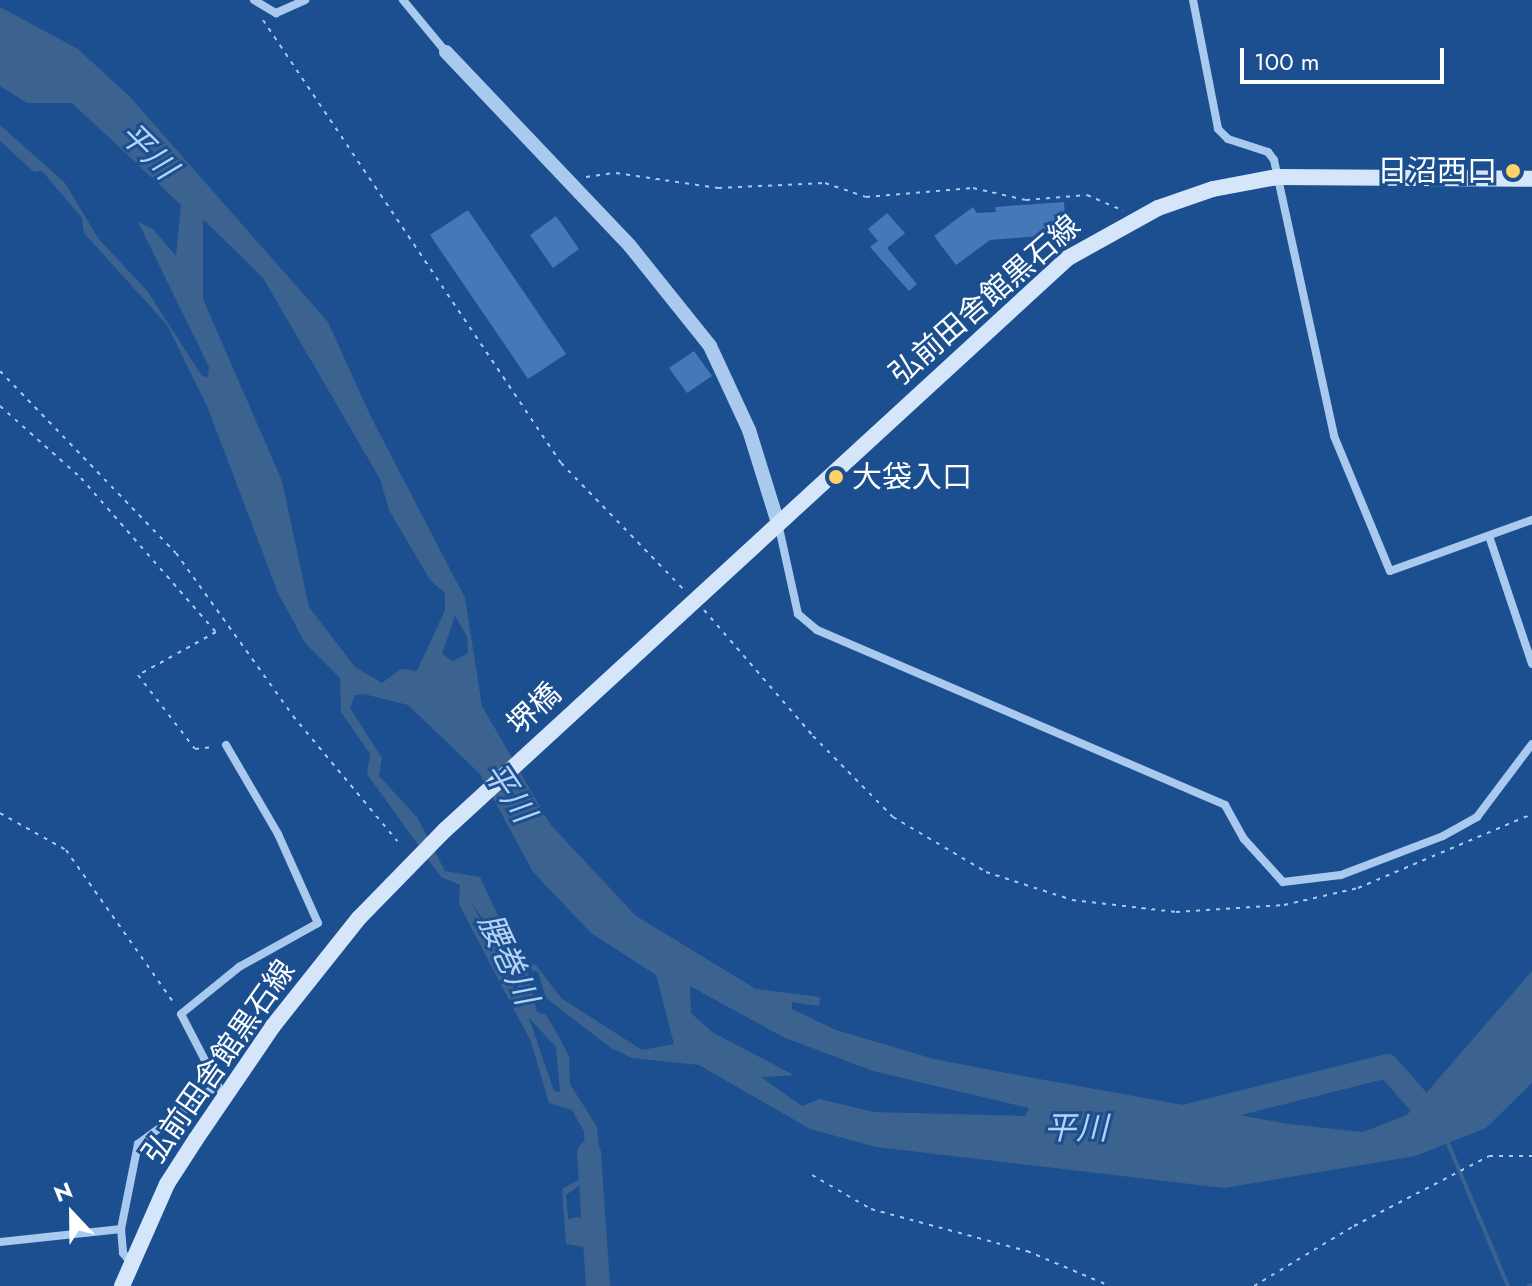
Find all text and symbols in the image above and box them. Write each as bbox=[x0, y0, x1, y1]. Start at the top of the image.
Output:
scale bar bbox=[1244, 32, 1448, 82]
text: 100 m bbox=[1254, 44, 1320, 79]
water label: 平川 bbox=[112, 115, 184, 187]
place label: 日沼西口 bbox=[1377, 153, 1497, 189]
marker: 日沼西口 bbox=[1504, 162, 1522, 180]
street label: 弘前田舎館黒石線 bbox=[883, 208, 1087, 392]
place label: 大袋入口 bbox=[852, 459, 972, 495]
marker: 大袋入口 bbox=[827, 468, 845, 486]
street label: 堺橋 bbox=[500, 675, 568, 743]
water label: 平川 bbox=[475, 755, 543, 829]
water label: 腰巻川 bbox=[470, 907, 546, 1011]
street label: 弘前田舎館黒石線 bbox=[135, 953, 303, 1171]
water label: 平川 bbox=[1044, 1109, 1108, 1147]
north arrow bbox=[32, 1174, 112, 1254]
text: N bbox=[49, 1174, 77, 1210]

